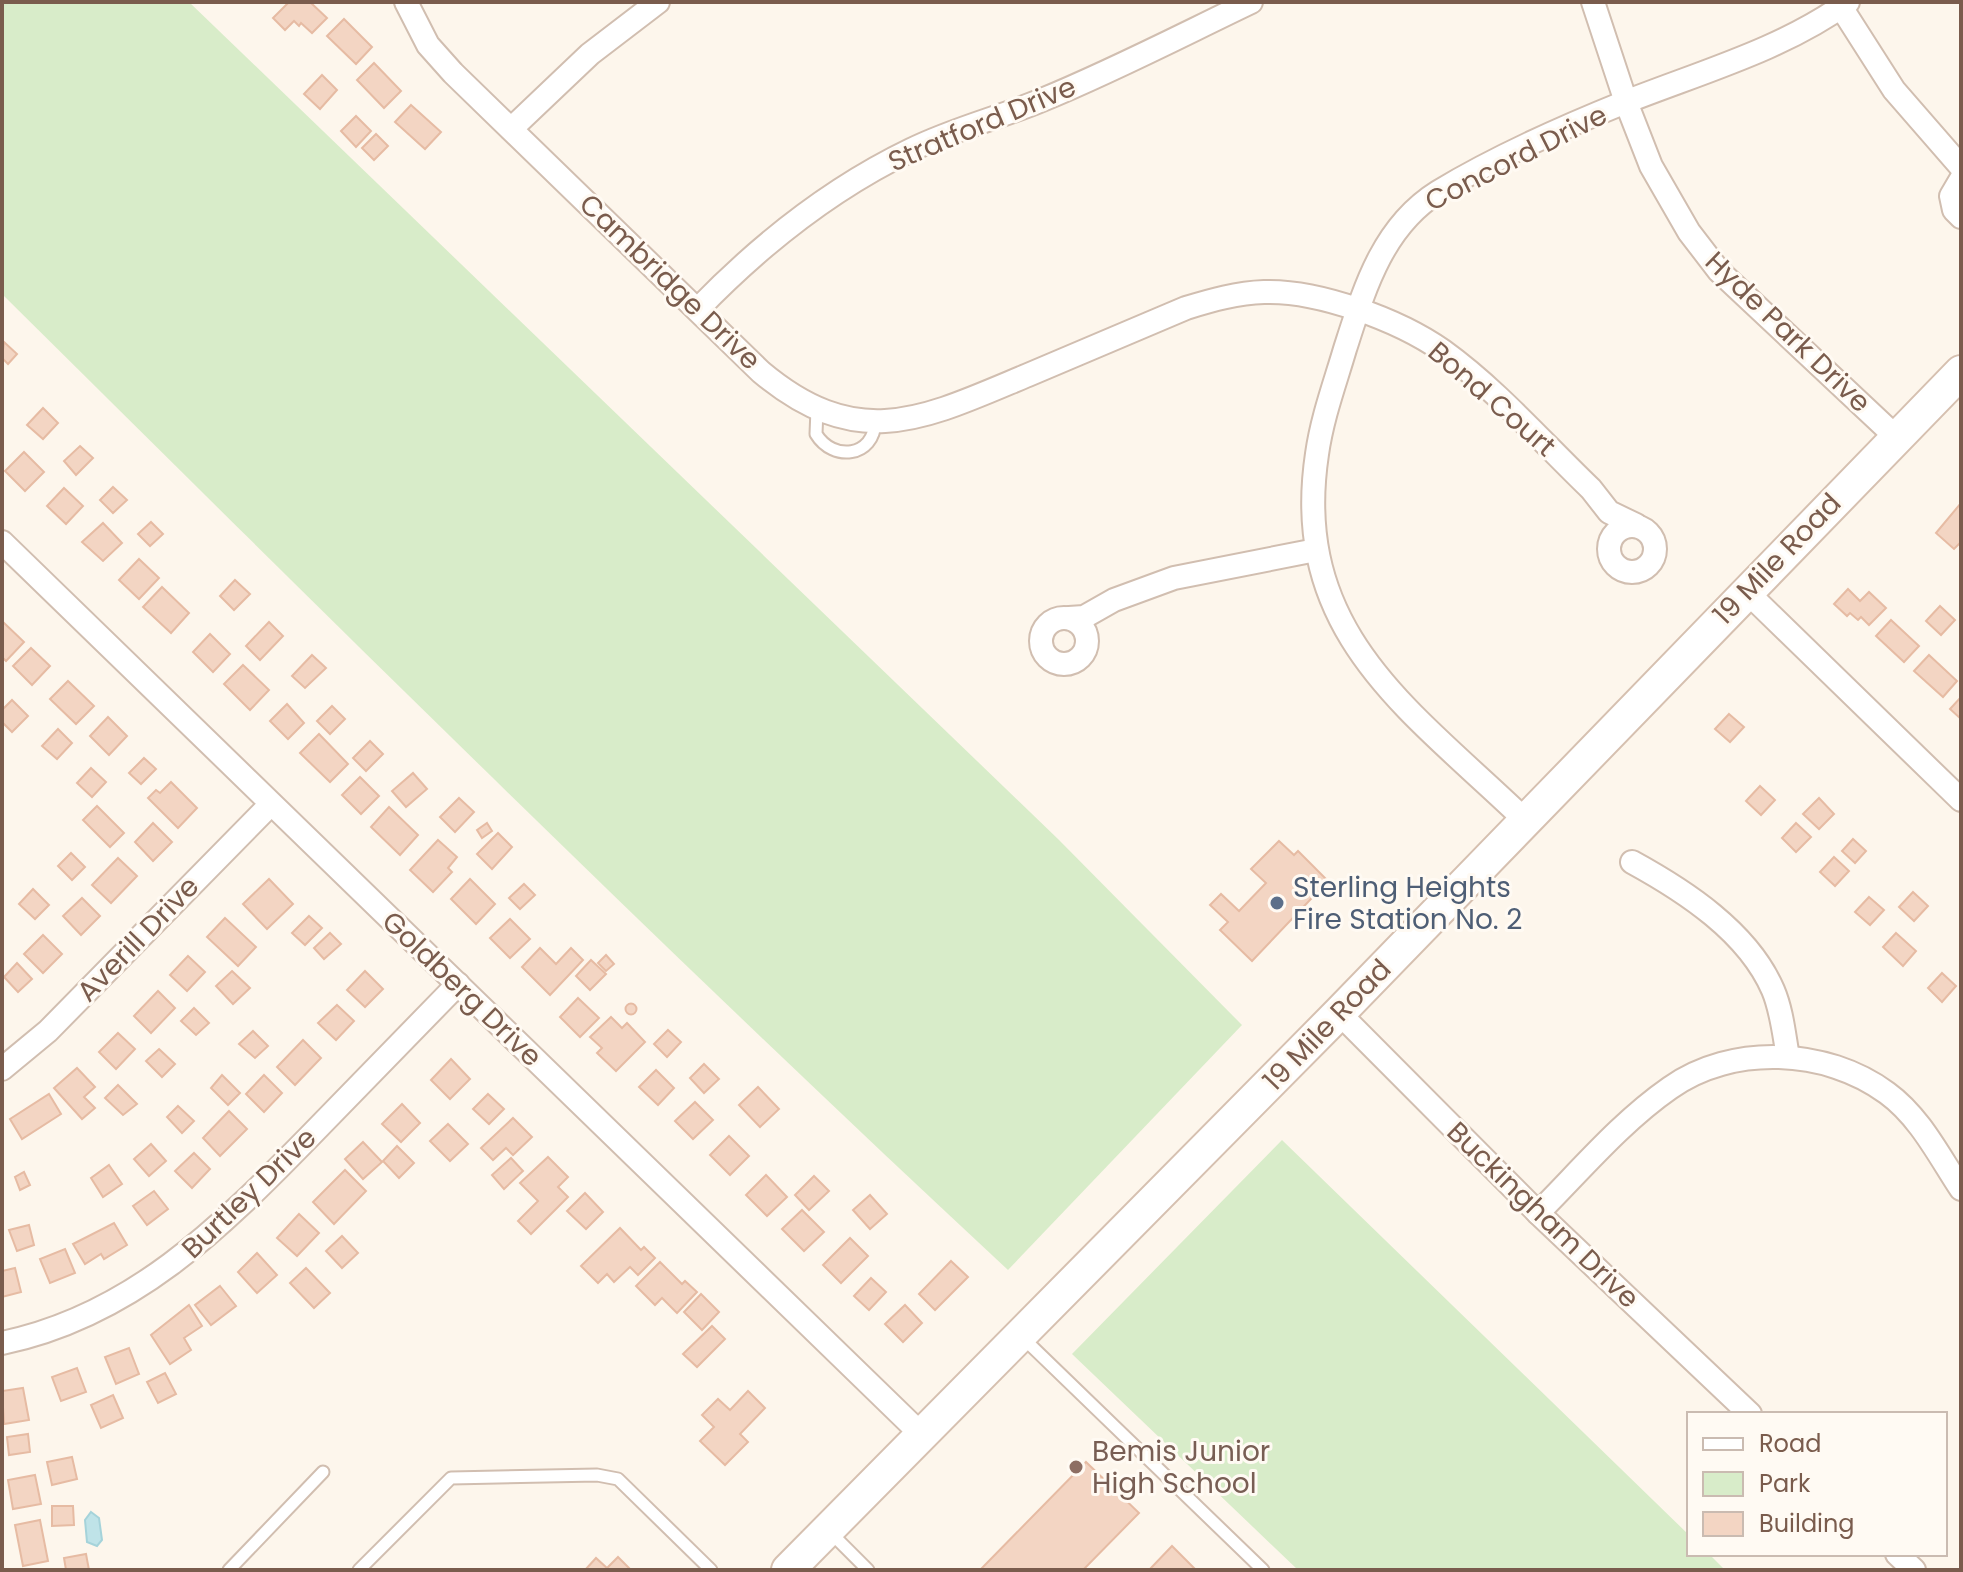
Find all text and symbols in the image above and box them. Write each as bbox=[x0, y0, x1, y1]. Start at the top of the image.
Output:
street label: Stratford Drive bbox=[882, 67, 1082, 181]
street label: Concord Drive bbox=[1418, 95, 1614, 221]
street label: Cambridge Drive bbox=[571, 185, 769, 379]
street label: Hyde Park Drive bbox=[1697, 243, 1879, 421]
street label: Bond Court bbox=[1420, 333, 1564, 465]
street label: 19 Mile Road bbox=[1704, 484, 1850, 634]
street label: Averill Drive bbox=[68, 868, 208, 1010]
place label: Sterling Heights Fire Station No. 2 bbox=[1293, 868, 1522, 939]
marker: Sterling Heights Fire Station No. 2 bbox=[1268, 894, 1286, 912]
street label: Goldberg Drive bbox=[373, 902, 551, 1076]
street label: 19 Mile Road bbox=[1254, 950, 1400, 1100]
street label: Buckingham Drive bbox=[1438, 1113, 1648, 1317]
street label: Burtley Drive bbox=[173, 1119, 325, 1267]
legend bbox=[1687, 1412, 1947, 1556]
text: Road bbox=[1759, 1427, 1821, 1460]
place label: Bemis Junior High School bbox=[1092, 1432, 1270, 1503]
marker: Bemis Junior High School bbox=[1067, 1458, 1085, 1476]
text: Park bbox=[1759, 1467, 1811, 1500]
text: Building bbox=[1759, 1507, 1855, 1540]

